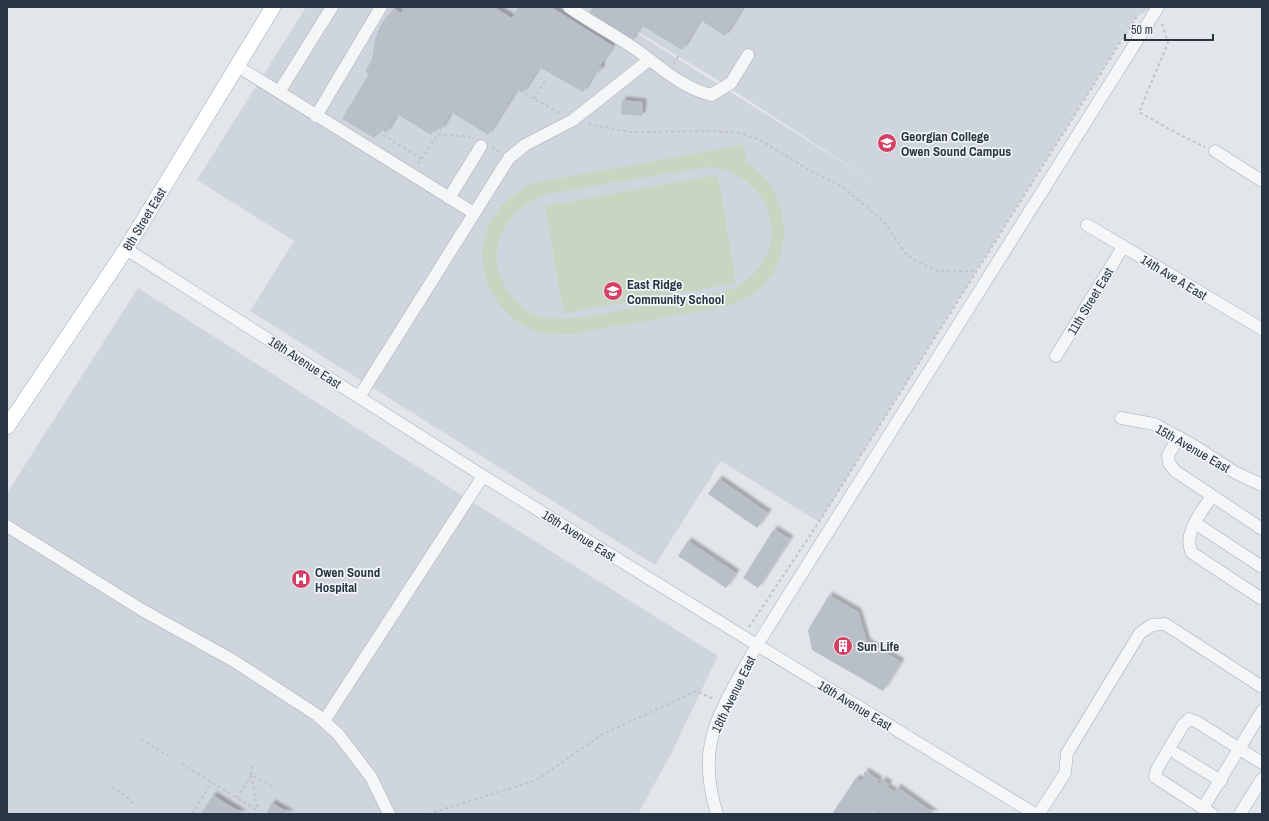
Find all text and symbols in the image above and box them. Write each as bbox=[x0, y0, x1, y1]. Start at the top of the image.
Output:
scale bar bbox=[1125, 16, 1213, 42]
text: 50 m bbox=[1131, 22, 1153, 38]
place label: Georgian College Owen Sound Campus bbox=[901, 128, 1011, 160]
school or university icon: Georgian College Owen Sound Campus bbox=[876, 132, 898, 154]
street label: 8th Street East bbox=[119, 185, 170, 254]
street label: 14th Ave A East bbox=[1137, 251, 1210, 304]
street label: 11th Street East bbox=[1064, 264, 1117, 338]
place label: East Ridge Community School bbox=[627, 276, 724, 308]
school or university icon: East Ridge Community School bbox=[602, 280, 624, 302]
street label: 16th Avenue East bbox=[265, 333, 344, 392]
street label: 15th Avenue East bbox=[1152, 420, 1233, 477]
street label: 16th Avenue East bbox=[539, 506, 619, 565]
place label: Owen Sound Hospital bbox=[315, 564, 380, 596]
hospital icon: Owen Sound Hospital bbox=[290, 568, 312, 590]
building icon: Sun Life bbox=[832, 635, 854, 657]
place label: Sun Life bbox=[857, 638, 899, 655]
street label: 18th Avenue East bbox=[708, 653, 759, 735]
street label: 16th Avenue East bbox=[815, 677, 895, 734]

